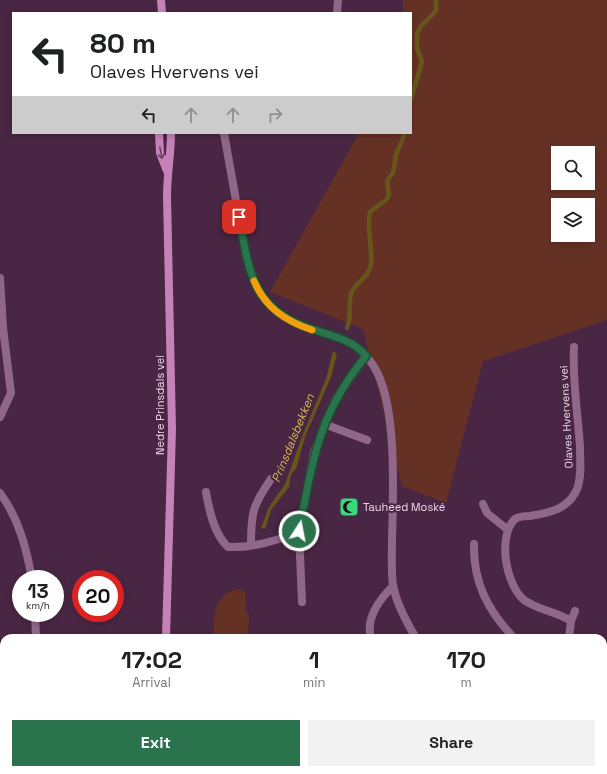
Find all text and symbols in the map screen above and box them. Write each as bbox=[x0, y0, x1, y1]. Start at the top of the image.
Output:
text: 80 m bbox=[90, 25, 156, 61]
icon: left bbox=[24, 28, 76, 80]
text: Olaves Hvervens vei bbox=[90, 60, 259, 83]
icon: left bbox=[138, 104, 160, 126]
icon: ahead bbox=[180, 104, 202, 126]
icon: ahead bbox=[222, 104, 244, 126]
icon: right bbox=[264, 104, 286, 126]
one-way arrow bbox=[157, 146, 165, 159]
map controls bbox=[551, 146, 595, 242]
button: search bbox=[551, 146, 595, 190]
button: layers bbox=[551, 198, 595, 242]
pin bbox=[222, 200, 256, 234]
icon: arrive bbox=[228, 206, 250, 228]
street label: Nedre Prinsdals vei bbox=[153, 355, 167, 455]
street label: Olaves Hvervens vei bbox=[556, 365, 576, 469]
water label: Prinsdalsbekken bbox=[268, 391, 318, 485]
mosque icon: Tauheed Moské bbox=[338, 496, 360, 518]
place label: Tauheed Moské bbox=[363, 500, 445, 514]
position arrow bbox=[278, 510, 320, 552]
speed limit sign: 20 bbox=[72, 570, 124, 622]
text: 13 bbox=[27, 578, 49, 604]
text: km/h bbox=[26, 599, 50, 612]
text: 17:02 bbox=[121, 644, 182, 675]
text: 1 bbox=[309, 644, 320, 675]
text: 170 bbox=[446, 644, 486, 675]
text: Arrival bbox=[132, 674, 171, 691]
text: min bbox=[303, 674, 325, 691]
text: m bbox=[461, 674, 472, 691]
button: Exit bbox=[12, 720, 300, 766]
button: Share bbox=[308, 720, 595, 766]

